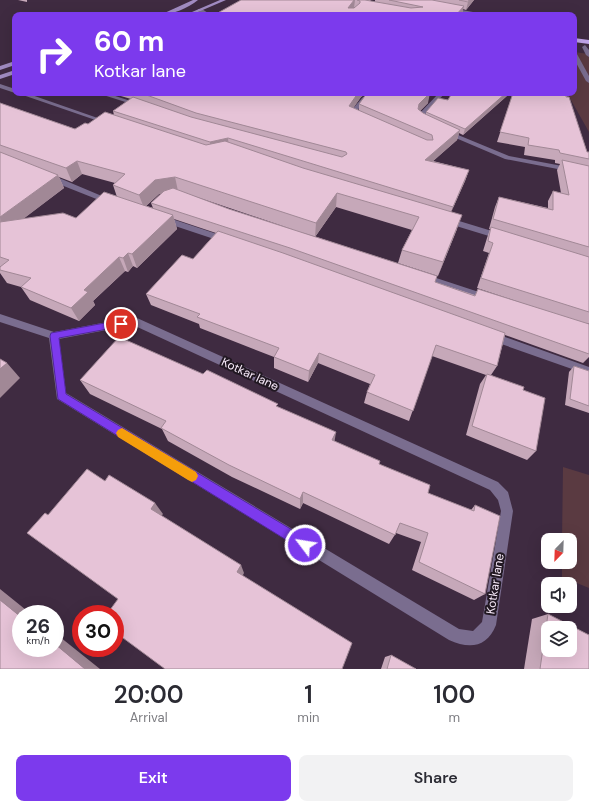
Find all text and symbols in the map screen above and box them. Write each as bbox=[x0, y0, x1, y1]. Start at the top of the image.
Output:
text: 60 m bbox=[94, 23, 164, 60]
icon: right bbox=[28, 28, 80, 80]
text: Kotkar lane bbox=[94, 59, 186, 83]
pin bbox=[104, 307, 138, 341]
icon: arrive bbox=[110, 313, 132, 335]
street label: Kotkar lane bbox=[219, 354, 281, 394]
position arrow bbox=[284, 524, 326, 566]
north arrow bbox=[541, 533, 577, 569]
map controls bbox=[541, 533, 577, 657]
street label: Kotkar lane bbox=[482, 552, 508, 616]
button: sound bbox=[541, 577, 577, 613]
speed limit sign: 30 bbox=[72, 605, 124, 657]
text: 26 bbox=[26, 613, 50, 639]
button: layers bbox=[541, 621, 577, 657]
text: km/h bbox=[26, 634, 50, 647]
text: 20:00 bbox=[114, 679, 184, 710]
text: 1 bbox=[304, 679, 313, 710]
text: 100 bbox=[433, 679, 475, 710]
text: Arrival bbox=[130, 709, 168, 726]
text: min bbox=[297, 709, 320, 726]
text: m bbox=[448, 709, 460, 726]
button: Exit bbox=[16, 755, 291, 801]
button: Share bbox=[299, 755, 573, 801]

